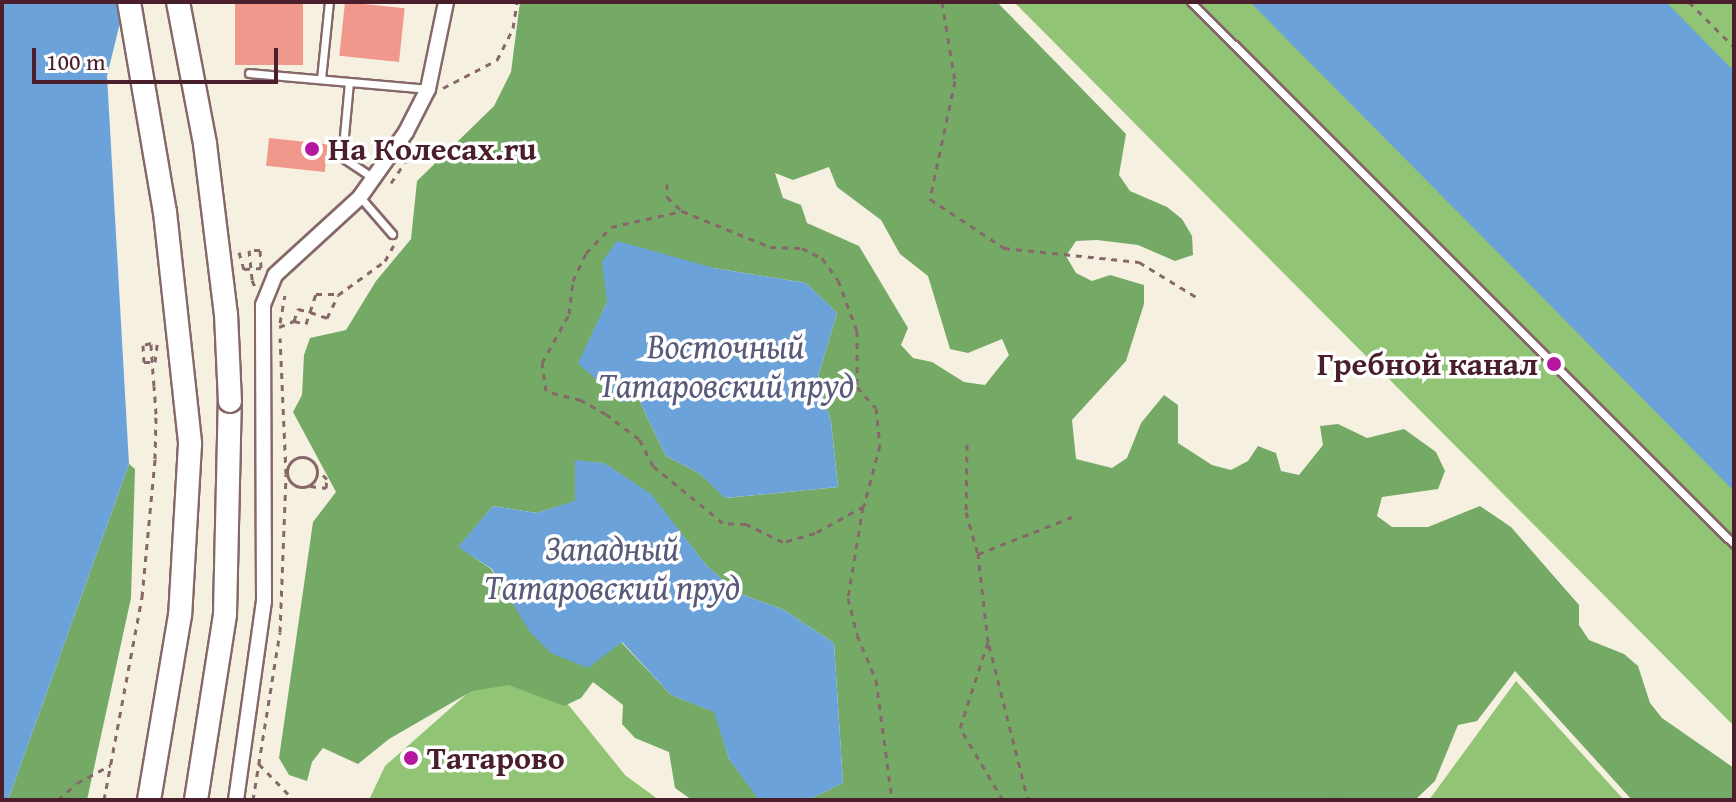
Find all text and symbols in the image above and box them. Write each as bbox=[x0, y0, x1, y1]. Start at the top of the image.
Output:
scale bar bbox=[36, 32, 282, 82]
text: 100 m bbox=[46, 44, 106, 79]
place label: На Колесах.ru bbox=[328, 130, 537, 168]
marker: На Колесах.ru bbox=[303, 140, 321, 158]
water label: Восточный Татаровский пруд bbox=[598, 325, 854, 404]
place label: Гребной канал bbox=[1317, 345, 1538, 383]
marker: Гребной канал bbox=[1545, 355, 1563, 373]
water label: Западный Татаровский пруд bbox=[484, 527, 740, 606]
place label: Татарово bbox=[427, 739, 565, 777]
marker: Татарово bbox=[402, 749, 420, 767]

